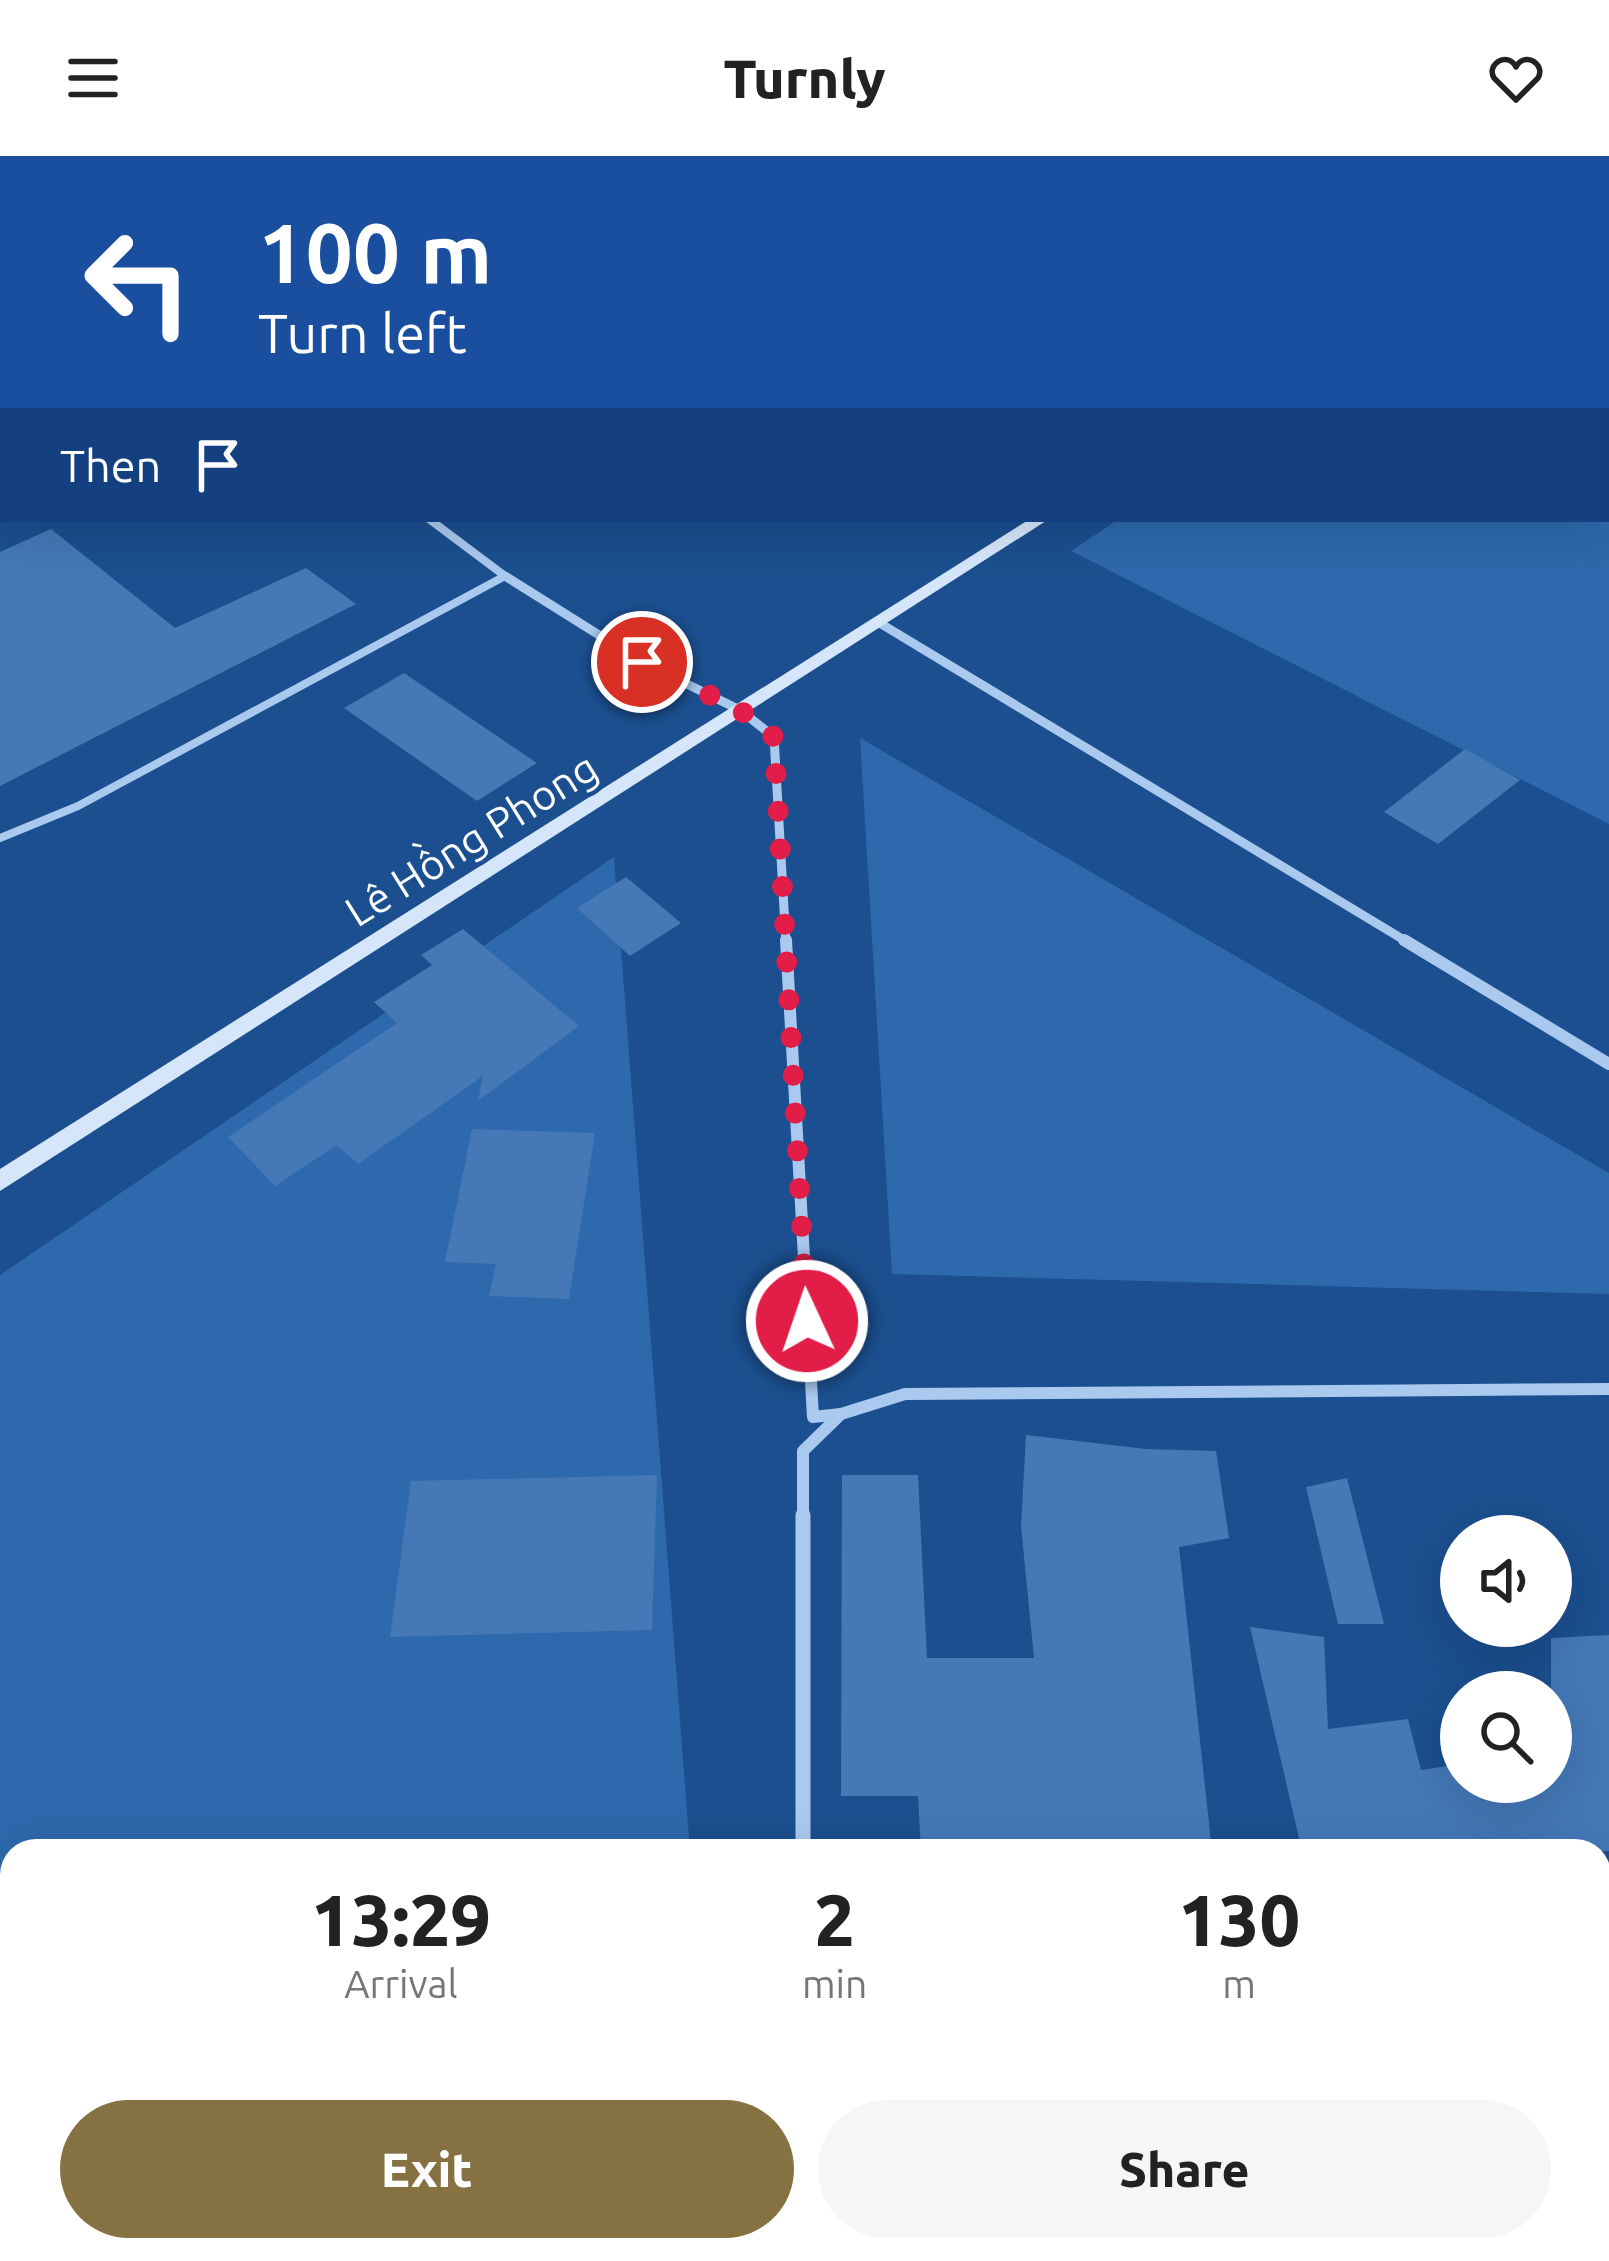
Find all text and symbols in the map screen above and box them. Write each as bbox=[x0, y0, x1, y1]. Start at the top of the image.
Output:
icon: menu bbox=[60, 45, 126, 111]
icon: heart bbox=[1483, 45, 1549, 111]
text: Turnly bbox=[724, 48, 885, 108]
icon: left bbox=[60, 204, 216, 360]
text: 100 m bbox=[258, 205, 492, 299]
text: Turn left bbox=[258, 303, 467, 363]
icon: arrive bbox=[185, 432, 251, 498]
text: Then bbox=[60, 440, 161, 491]
pin bbox=[591, 611, 693, 713]
icon: arrive bbox=[609, 629, 675, 695]
street label: Lê Hồng Phong bbox=[334, 739, 605, 935]
position arrow bbox=[744, 1258, 870, 1384]
map controls bbox=[1440, 1515, 1572, 1803]
button: sound bbox=[1440, 1515, 1572, 1647]
button: search bbox=[1440, 1671, 1572, 1803]
text: 13:29 bbox=[311, 1879, 491, 1960]
text: 2 bbox=[814, 1879, 855, 1960]
text: 130 bbox=[1178, 1879, 1300, 1960]
text: Arrival bbox=[344, 1962, 458, 2005]
text: min bbox=[802, 1962, 867, 2005]
text: m bbox=[1222, 1962, 1256, 2005]
button: Exit bbox=[60, 2100, 794, 2238]
button: Share bbox=[818, 2100, 1551, 2238]

